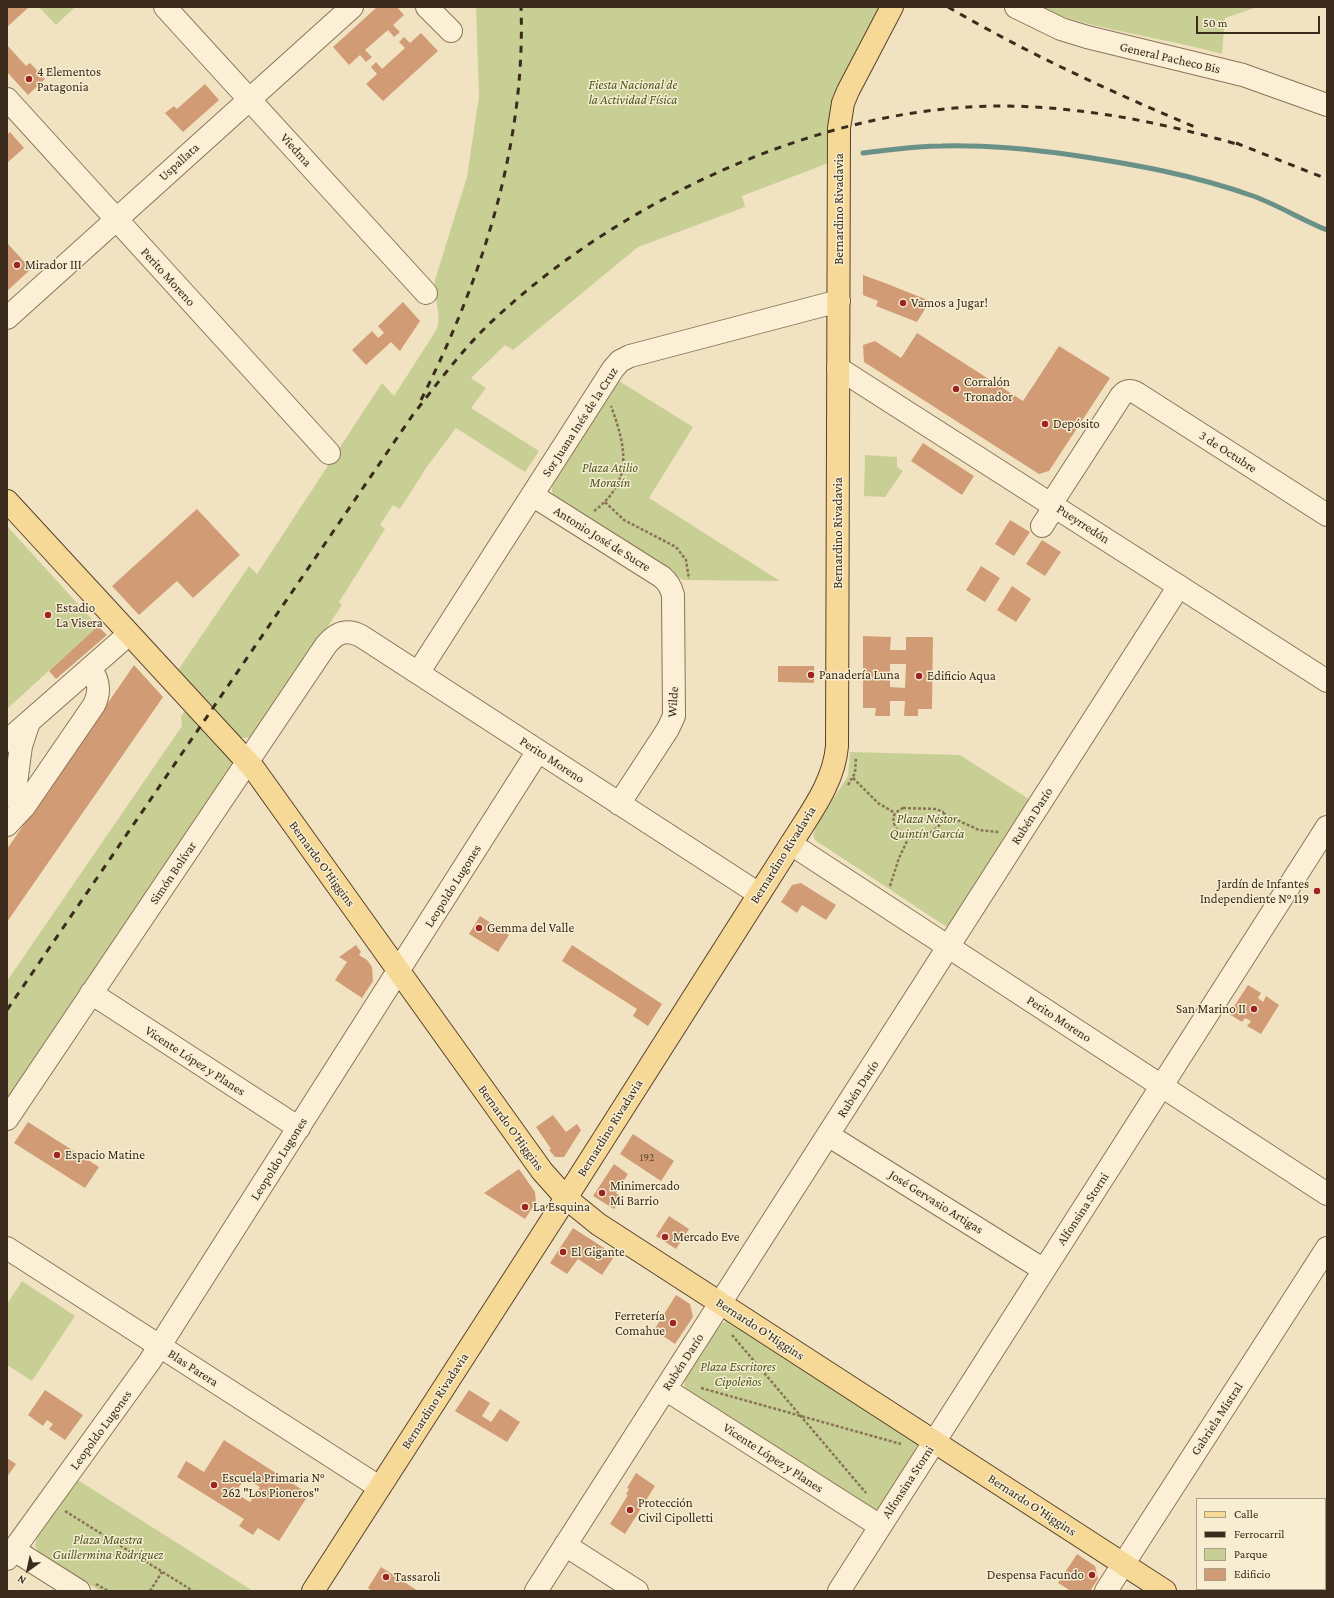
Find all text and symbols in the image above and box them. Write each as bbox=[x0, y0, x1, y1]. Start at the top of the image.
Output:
scale bar bbox=[1198, 8, 1322, 34]
text: 50 m bbox=[1203, 16, 1227, 30]
street label: General Pacheco Bis bbox=[1118, 39, 1222, 77]
place label: 4 Elementos Patagonia bbox=[37, 64, 101, 95]
marker: 4 Elementos Patagonia bbox=[24, 74, 34, 84]
park label: Fiesta Nacional de la Actividad Física bbox=[589, 77, 677, 108]
street label: Viedma bbox=[277, 130, 315, 170]
street label: Uspallata bbox=[156, 140, 202, 184]
street label: Bernardino Rivadavia bbox=[831, 153, 847, 265]
street label: Perito Moreno bbox=[138, 244, 198, 310]
place label: Mirador III bbox=[25, 257, 82, 273]
marker: Mirador III bbox=[12, 260, 22, 270]
place label: Vamos a Jugar! bbox=[911, 295, 988, 311]
marker: Vamos a Jugar! bbox=[898, 298, 908, 308]
street label: Sor Juana Inés de la Cruz bbox=[539, 364, 621, 480]
place label: Corralón Tronador bbox=[964, 374, 1013, 405]
marker: Corralón Tronador bbox=[951, 384, 961, 394]
place label: Depósito bbox=[1053, 416, 1100, 432]
marker: Depósito bbox=[1040, 419, 1050, 429]
street label: 3 de Octubre bbox=[1196, 428, 1260, 476]
park label: Plaza Atilio Morasín bbox=[582, 460, 638, 491]
street label: Bernardino Rivadavia bbox=[830, 477, 846, 589]
street label: Pueyrredón bbox=[1054, 501, 1112, 547]
street label: Antonio José de Sucre bbox=[551, 503, 653, 575]
place label: Estadio La Visera bbox=[56, 600, 103, 631]
marker: Estadio La Visera bbox=[43, 610, 53, 620]
place label: Panadería Luna bbox=[819, 667, 900, 683]
place label: Edificio Aqua bbox=[927, 668, 996, 684]
marker: Panadería Luna bbox=[806, 670, 816, 680]
marker: Edificio Aqua bbox=[914, 671, 924, 681]
street label: Wilde bbox=[664, 686, 682, 718]
street label: Perito Moreno bbox=[517, 733, 587, 787]
street label: Rubén Darío bbox=[1008, 785, 1056, 847]
street label: Bernardino Rivadavia bbox=[747, 804, 819, 906]
park label: Plaza Néstor Quintín García bbox=[890, 811, 964, 842]
street label: Bernardo O'Higgins bbox=[286, 818, 358, 910]
street label: Simón Bolívar bbox=[146, 838, 200, 908]
street label: Leopoldo Lugones bbox=[421, 842, 485, 930]
place label: Jardín de Infantes Independiente N° 119 bbox=[1200, 876, 1309, 907]
marker: Jardín de Infantes Independiente N° 119 bbox=[1312, 886, 1322, 896]
place label: Gemma del Valle bbox=[487, 920, 574, 936]
marker: Gemma del Valle bbox=[474, 923, 484, 933]
street label: Perito Moreno bbox=[1024, 992, 1094, 1046]
place label: San Marino II bbox=[1176, 1001, 1246, 1017]
marker: San Marino II bbox=[1249, 1004, 1259, 1014]
street label: Vicente López y Planes bbox=[142, 1023, 248, 1099]
street label: Rubén Darío bbox=[834, 1058, 882, 1120]
street label: Bernardino Rivadavia bbox=[574, 1077, 646, 1179]
street label: Bernardo O'Higgins bbox=[475, 1082, 547, 1174]
street label: Leopoldo Lugones bbox=[247, 1115, 311, 1203]
place label: Espacio Matine bbox=[65, 1147, 145, 1163]
marker: Espacio Matine bbox=[52, 1150, 62, 1160]
house number: 192 bbox=[640, 1151, 654, 1165]
street label: José Gervasio Artigas bbox=[886, 1167, 986, 1237]
street label: Alfonsina Storni bbox=[1054, 1170, 1112, 1248]
place label: Minimercado Mi Barrio bbox=[610, 1178, 680, 1209]
marker: Minimercado Mi Barrio bbox=[597, 1188, 607, 1198]
place label: La Esquina bbox=[533, 1199, 590, 1215]
marker: La Esquina bbox=[520, 1202, 530, 1212]
place label: Mercado Eve bbox=[673, 1229, 739, 1245]
marker: Mercado Eve bbox=[660, 1232, 670, 1242]
place label: El Gigante bbox=[571, 1244, 625, 1260]
marker: El Gigante bbox=[558, 1247, 568, 1257]
street label: Bernardo O'Higgins bbox=[713, 1295, 807, 1363]
place label: Ferretería Comahue bbox=[615, 1308, 665, 1339]
marker: Ferretería Comahue bbox=[668, 1318, 678, 1328]
street label: Rubén Darío bbox=[659, 1331, 707, 1393]
street label: Blas Parera bbox=[165, 1346, 221, 1390]
street label: Bernardino Rivadavia bbox=[398, 1350, 472, 1452]
park label: Plaza Escritores Cipoleños bbox=[700, 1359, 776, 1390]
street label: Gabriela Mistral bbox=[1188, 1380, 1246, 1458]
street label: Leopoldo Lugones bbox=[67, 1387, 135, 1473]
street label: Vicente López y Planes bbox=[720, 1420, 826, 1496]
street label: Alfonsina Storni bbox=[879, 1443, 937, 1521]
place label: Escuela Primaria N° 262 "Los Pioneros" bbox=[222, 1470, 325, 1501]
street label: Bernardo O'Higgins bbox=[985, 1471, 1079, 1539]
marker: Escuela Primaria N° 262 "Los Pioneros" bbox=[209, 1480, 219, 1490]
place label: Protección Civil Cipolletti bbox=[638, 1495, 713, 1526]
legend bbox=[1196, 1498, 1326, 1590]
marker: Protección Civil Cipolletti bbox=[625, 1505, 635, 1515]
text: Calle bbox=[1234, 1507, 1258, 1521]
text: Ferrocarril bbox=[1234, 1527, 1285, 1541]
park label: Plaza Maestra Guillermina Rodríguez bbox=[52, 1532, 164, 1563]
text: Parque bbox=[1234, 1547, 1267, 1561]
north arrow bbox=[8, 1550, 48, 1590]
place label: Despensa Facundo bbox=[987, 1567, 1084, 1583]
text: Edificio bbox=[1234, 1567, 1270, 1581]
place label: Tassaroli bbox=[394, 1569, 440, 1585]
marker: Despensa Facundo bbox=[1087, 1570, 1097, 1580]
marker: Tassaroli bbox=[381, 1572, 391, 1582]
text: N bbox=[15, 1573, 28, 1587]

